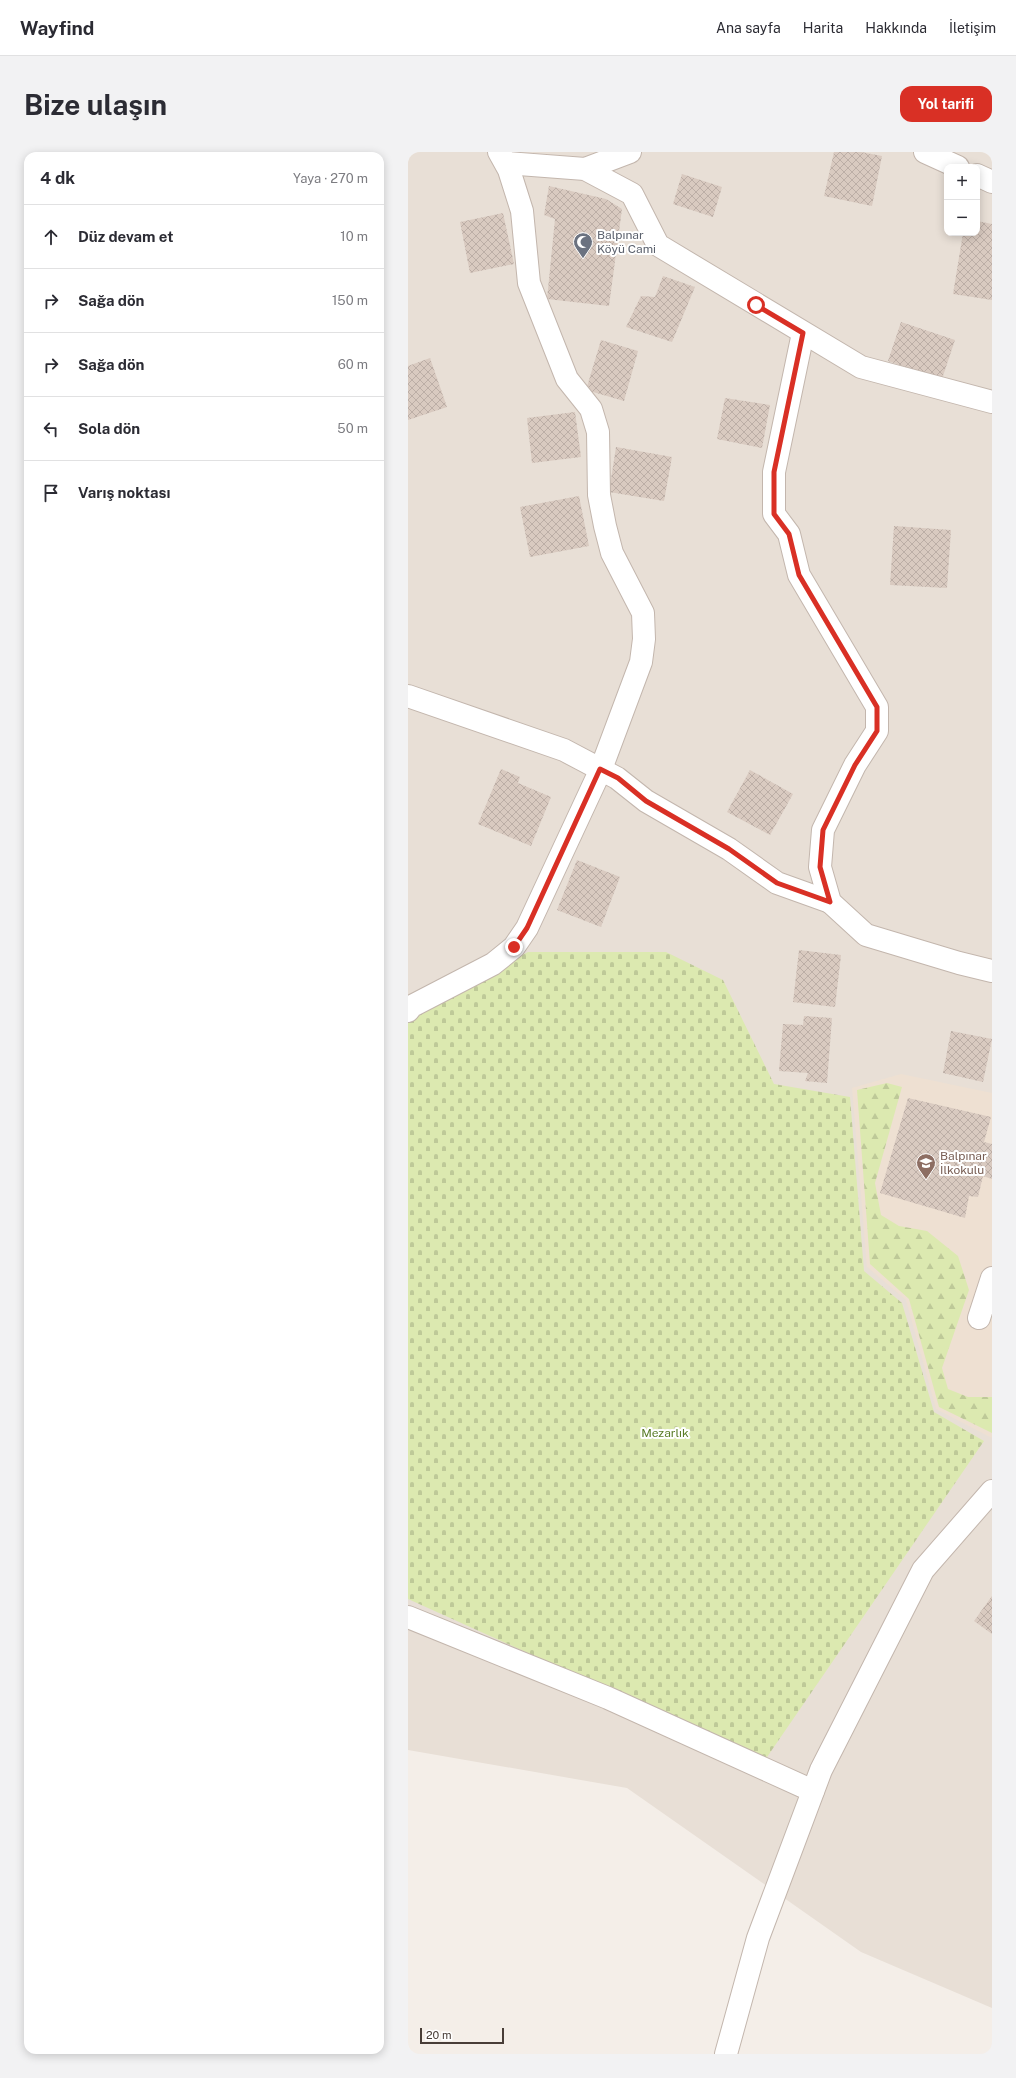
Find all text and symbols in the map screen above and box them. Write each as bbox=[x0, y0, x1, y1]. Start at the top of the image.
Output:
text: Wayfind bbox=[20, 17, 94, 39]
text: Ana sayfa bbox=[716, 20, 781, 36]
text: Harita bbox=[803, 20, 843, 36]
text: Hakkında bbox=[865, 20, 927, 36]
text: İletişim bbox=[949, 20, 996, 36]
button: Yol tarifi bbox=[900, 86, 992, 122]
text: Bize ulaşın bbox=[24, 88, 167, 121]
map controls bbox=[944, 164, 980, 236]
button: + bbox=[944, 164, 980, 200]
text: 4 dk bbox=[40, 168, 75, 188]
text: Yaya · 270 m bbox=[293, 171, 368, 186]
button: − bbox=[944, 200, 980, 236]
icon: ahead bbox=[40, 226, 62, 248]
text: Düz devam et bbox=[78, 228, 173, 245]
place label: Balpınar Köyü Cami bbox=[597, 228, 656, 256]
text: 10 m bbox=[340, 229, 368, 244]
mosque icon: Balpınar Köyü Cami bbox=[572, 231, 594, 259]
icon: right bbox=[40, 290, 62, 312]
text: Sağa dön bbox=[78, 292, 144, 309]
text: 150 m bbox=[332, 293, 368, 308]
route start bbox=[747, 296, 765, 314]
icon: right bbox=[40, 354, 62, 376]
text: Sağa dön bbox=[78, 356, 144, 373]
text: 60 m bbox=[338, 357, 368, 372]
icon: left bbox=[40, 418, 62, 440]
text: Sola dön bbox=[78, 420, 140, 437]
text: 50 m bbox=[337, 421, 368, 436]
icon: arrive bbox=[40, 482, 62, 504]
text: Varış noktası bbox=[78, 484, 170, 501]
route end bbox=[505, 938, 523, 956]
place label: Balpınar İlkokulu bbox=[940, 1149, 987, 1177]
school or university icon: Balpınar İlkokulu bbox=[915, 1152, 937, 1180]
park label: Mezarlık bbox=[641, 1426, 689, 1440]
scale bar bbox=[420, 2026, 504, 2045]
text: 20 m bbox=[426, 2029, 451, 2041]

